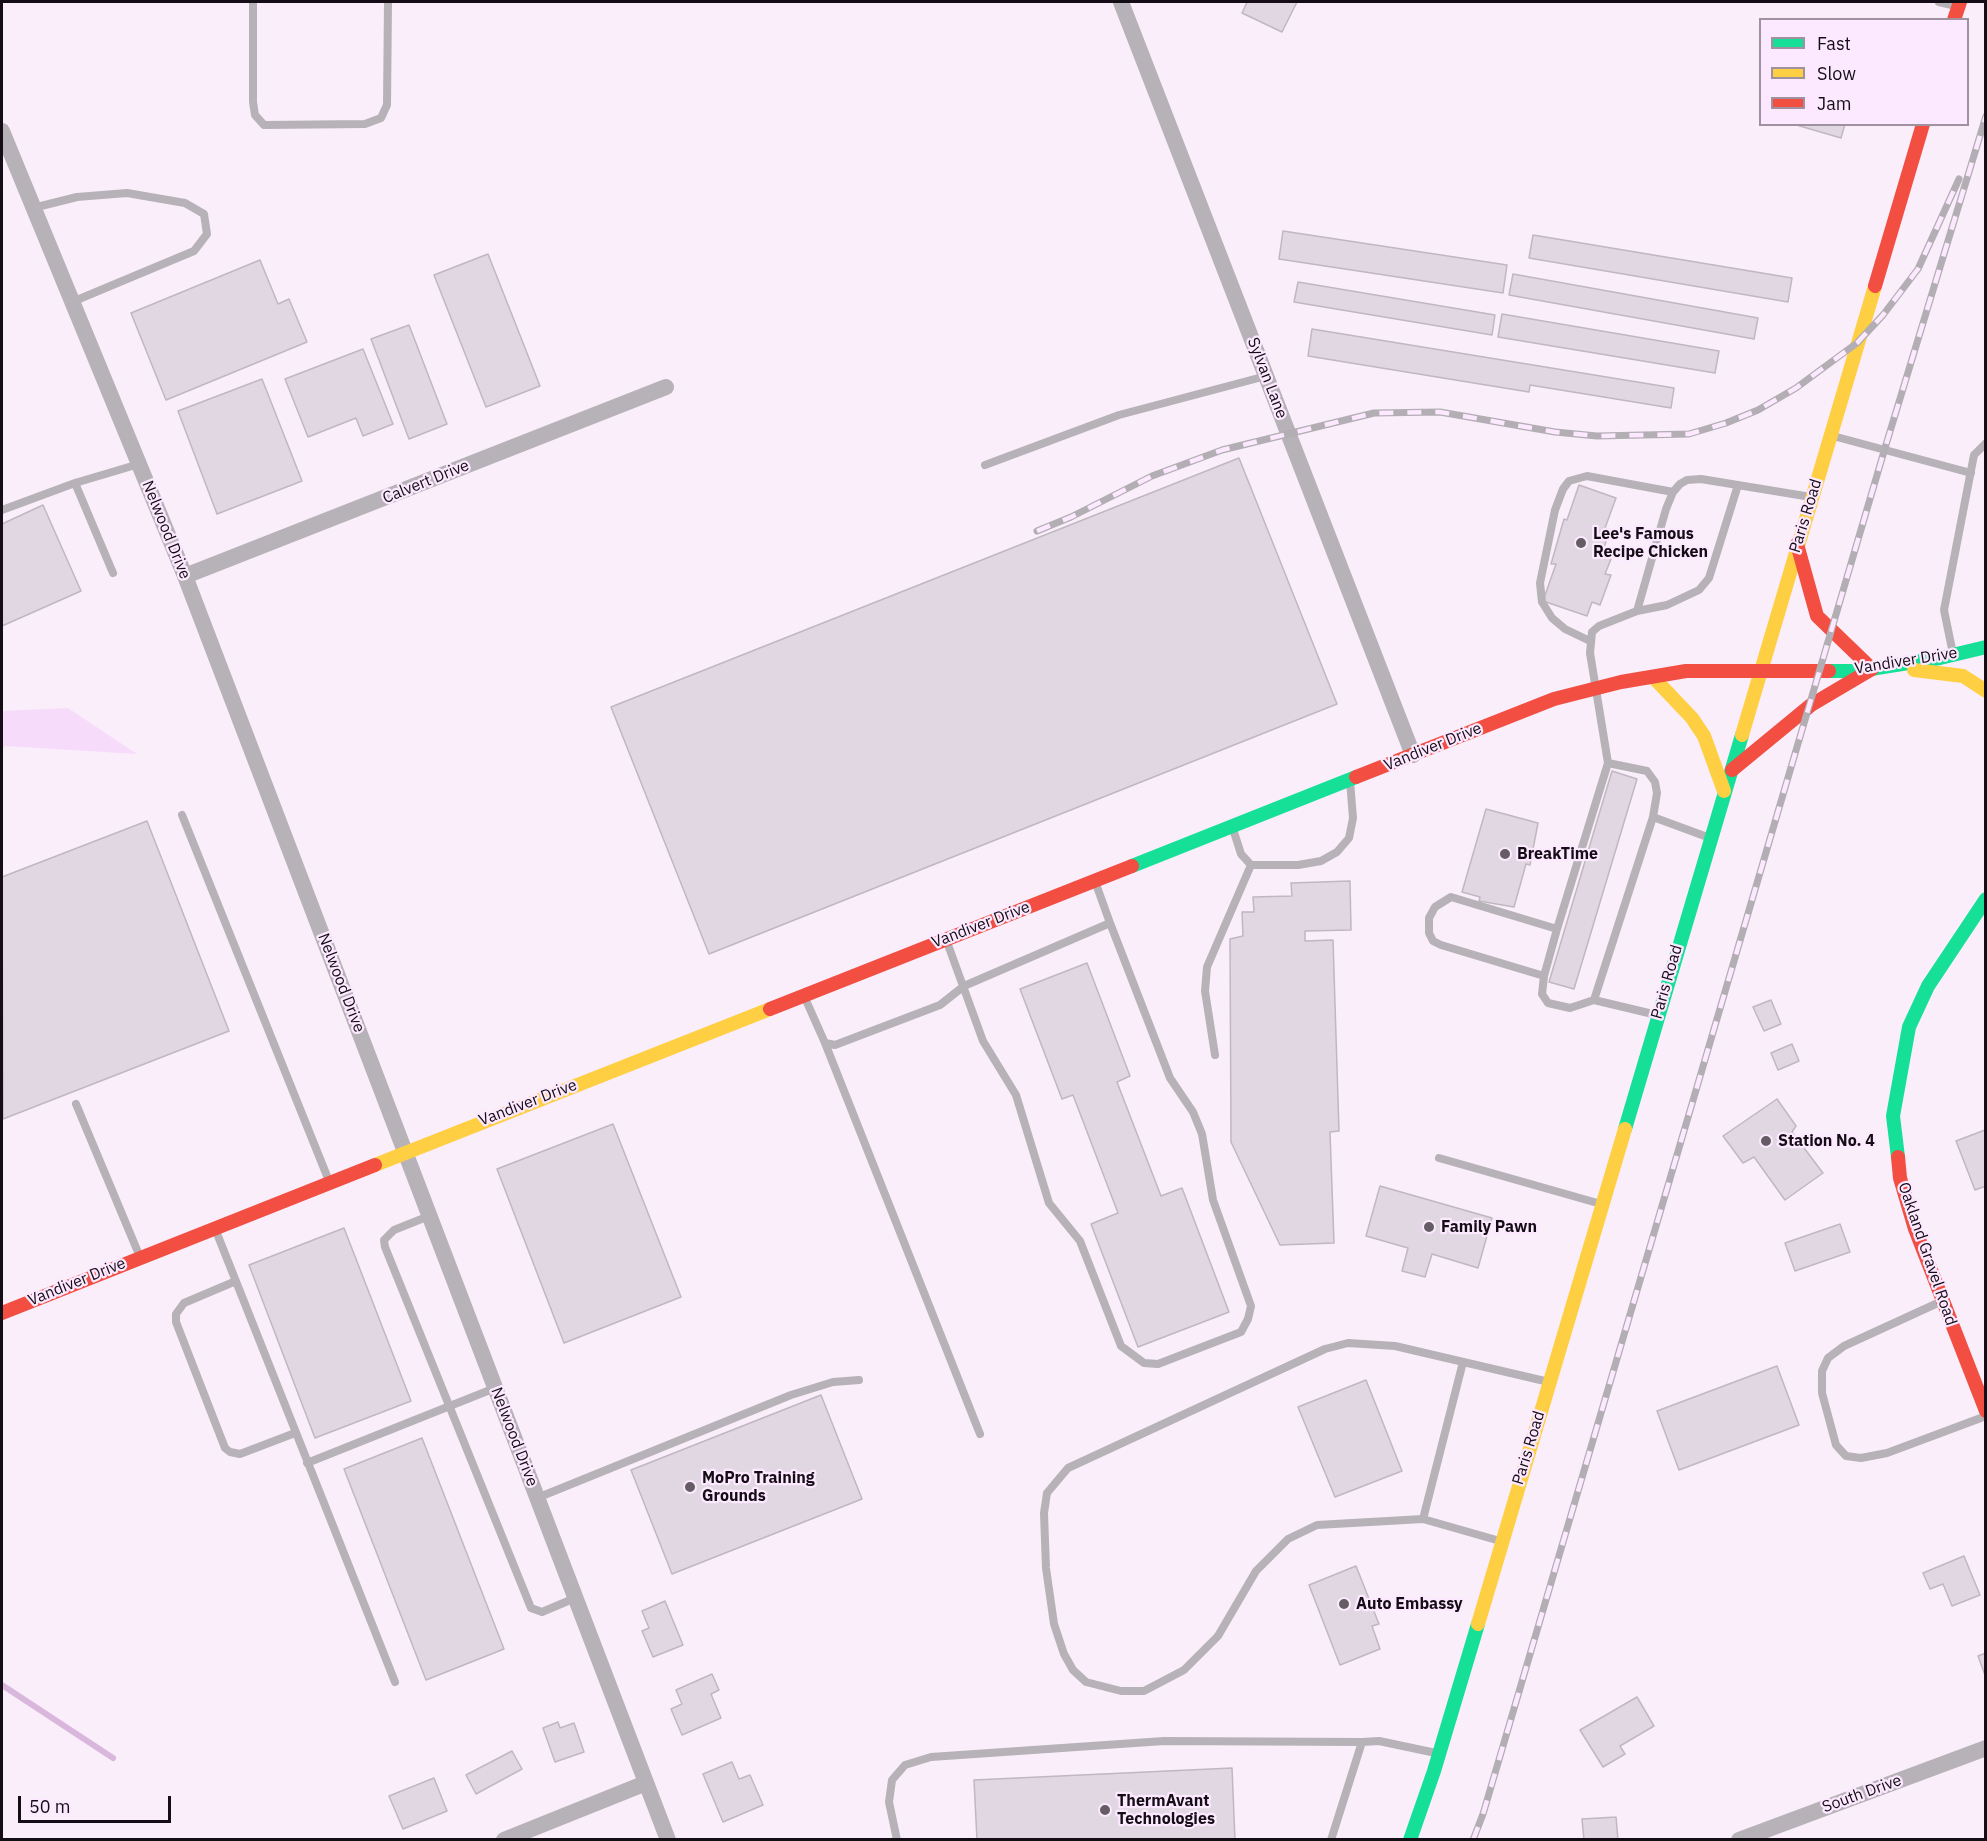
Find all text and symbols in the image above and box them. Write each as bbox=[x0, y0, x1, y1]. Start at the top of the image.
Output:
legend bbox=[1759, 18, 1969, 126]
text: Fast bbox=[1817, 32, 1851, 55]
text: Slow bbox=[1817, 62, 1856, 85]
text: Jam bbox=[1817, 92, 1852, 115]
street label: Sylvan Lane bbox=[1243, 335, 1291, 421]
street label: Calvert Drive bbox=[380, 456, 472, 508]
street label: Paris Road bbox=[1786, 477, 1826, 555]
street label: Nelwood Drive bbox=[137, 478, 195, 582]
place label: Lee's Famous Recipe Chicken bbox=[1593, 524, 1708, 562]
marker: Lee's Famous Recipe Chicken bbox=[1574, 536, 1588, 550]
street label: Vandiver Drive bbox=[1853, 643, 1959, 679]
street label: Vandiver Drive bbox=[1381, 719, 1485, 775]
place label: BreakTime bbox=[1517, 844, 1598, 864]
marker: BreakTime bbox=[1498, 847, 1512, 861]
street label: Vandiver Drive bbox=[929, 897, 1033, 953]
street label: Nelwood Drive bbox=[313, 931, 369, 1035]
street label: Paris Road bbox=[1647, 943, 1687, 1021]
street label: Vandiver Drive bbox=[476, 1075, 580, 1131]
place label: Station No. 4 bbox=[1778, 1131, 1875, 1151]
marker: Station No. 4 bbox=[1759, 1134, 1773, 1148]
street label: Oakland Gravel Road bbox=[1893, 1180, 1961, 1328]
place label: Family Pawn bbox=[1441, 1217, 1537, 1237]
marker: Family Pawn bbox=[1422, 1220, 1436, 1234]
street label: Vandiver Drive bbox=[25, 1254, 129, 1310]
street label: Nelwood Drive bbox=[486, 1385, 542, 1489]
street label: Paris Road bbox=[1509, 1409, 1549, 1487]
place label: MoPro Training Grounds bbox=[702, 1468, 815, 1506]
marker: MoPro Training Grounds bbox=[683, 1480, 697, 1494]
place label: Auto Embassy bbox=[1356, 1594, 1463, 1614]
marker: Auto Embassy bbox=[1337, 1597, 1351, 1611]
street label: South Drive bbox=[1820, 1771, 1904, 1817]
scale bar bbox=[21, 1784, 174, 1822]
place label: ThermAvant Technologies bbox=[1117, 1791, 1215, 1829]
text: 50 m bbox=[29, 1795, 71, 1818]
marker: ThermAvant Technologies bbox=[1098, 1803, 1112, 1817]

